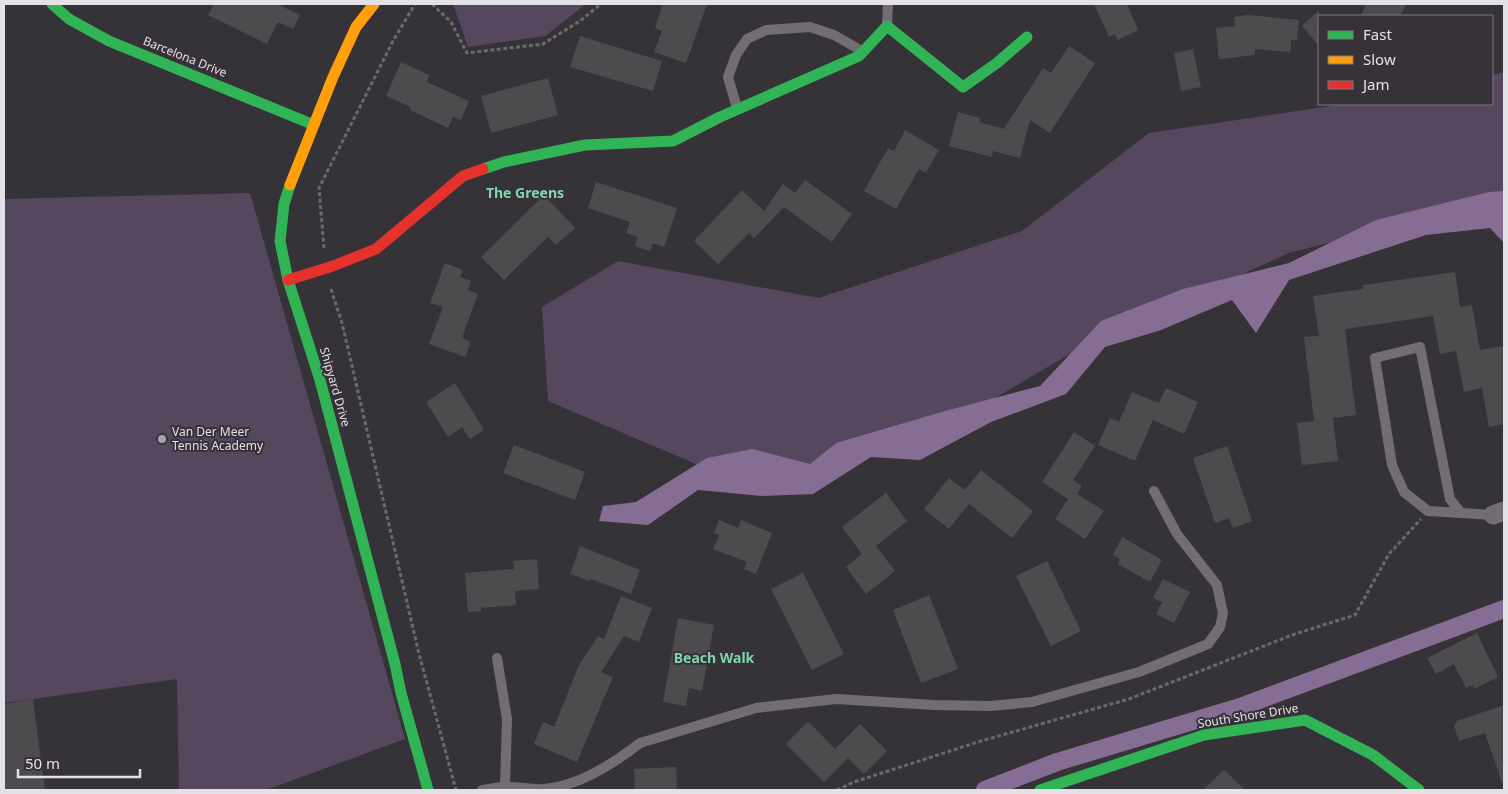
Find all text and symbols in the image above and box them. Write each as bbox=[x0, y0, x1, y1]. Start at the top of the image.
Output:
legend bbox=[1318, 15, 1493, 105]
text: Fast bbox=[1363, 24, 1392, 44]
street label: Barcelona Drive bbox=[141, 32, 230, 81]
text: Slow bbox=[1363, 49, 1396, 69]
text: Jam bbox=[1361, 74, 1390, 94]
district label: The Greens bbox=[486, 183, 564, 202]
street label: Shipyard Drive bbox=[316, 345, 355, 429]
place label: Van Der Meer Tennis Academy bbox=[172, 423, 264, 454]
marker: Van Der Meer Tennis Academy bbox=[156, 433, 168, 445]
district label: Beach Walk bbox=[674, 648, 755, 667]
street label: South Shore Drive bbox=[1196, 699, 1300, 732]
scale bar bbox=[18, 746, 140, 778]
text: 50 m bbox=[25, 753, 60, 773]

